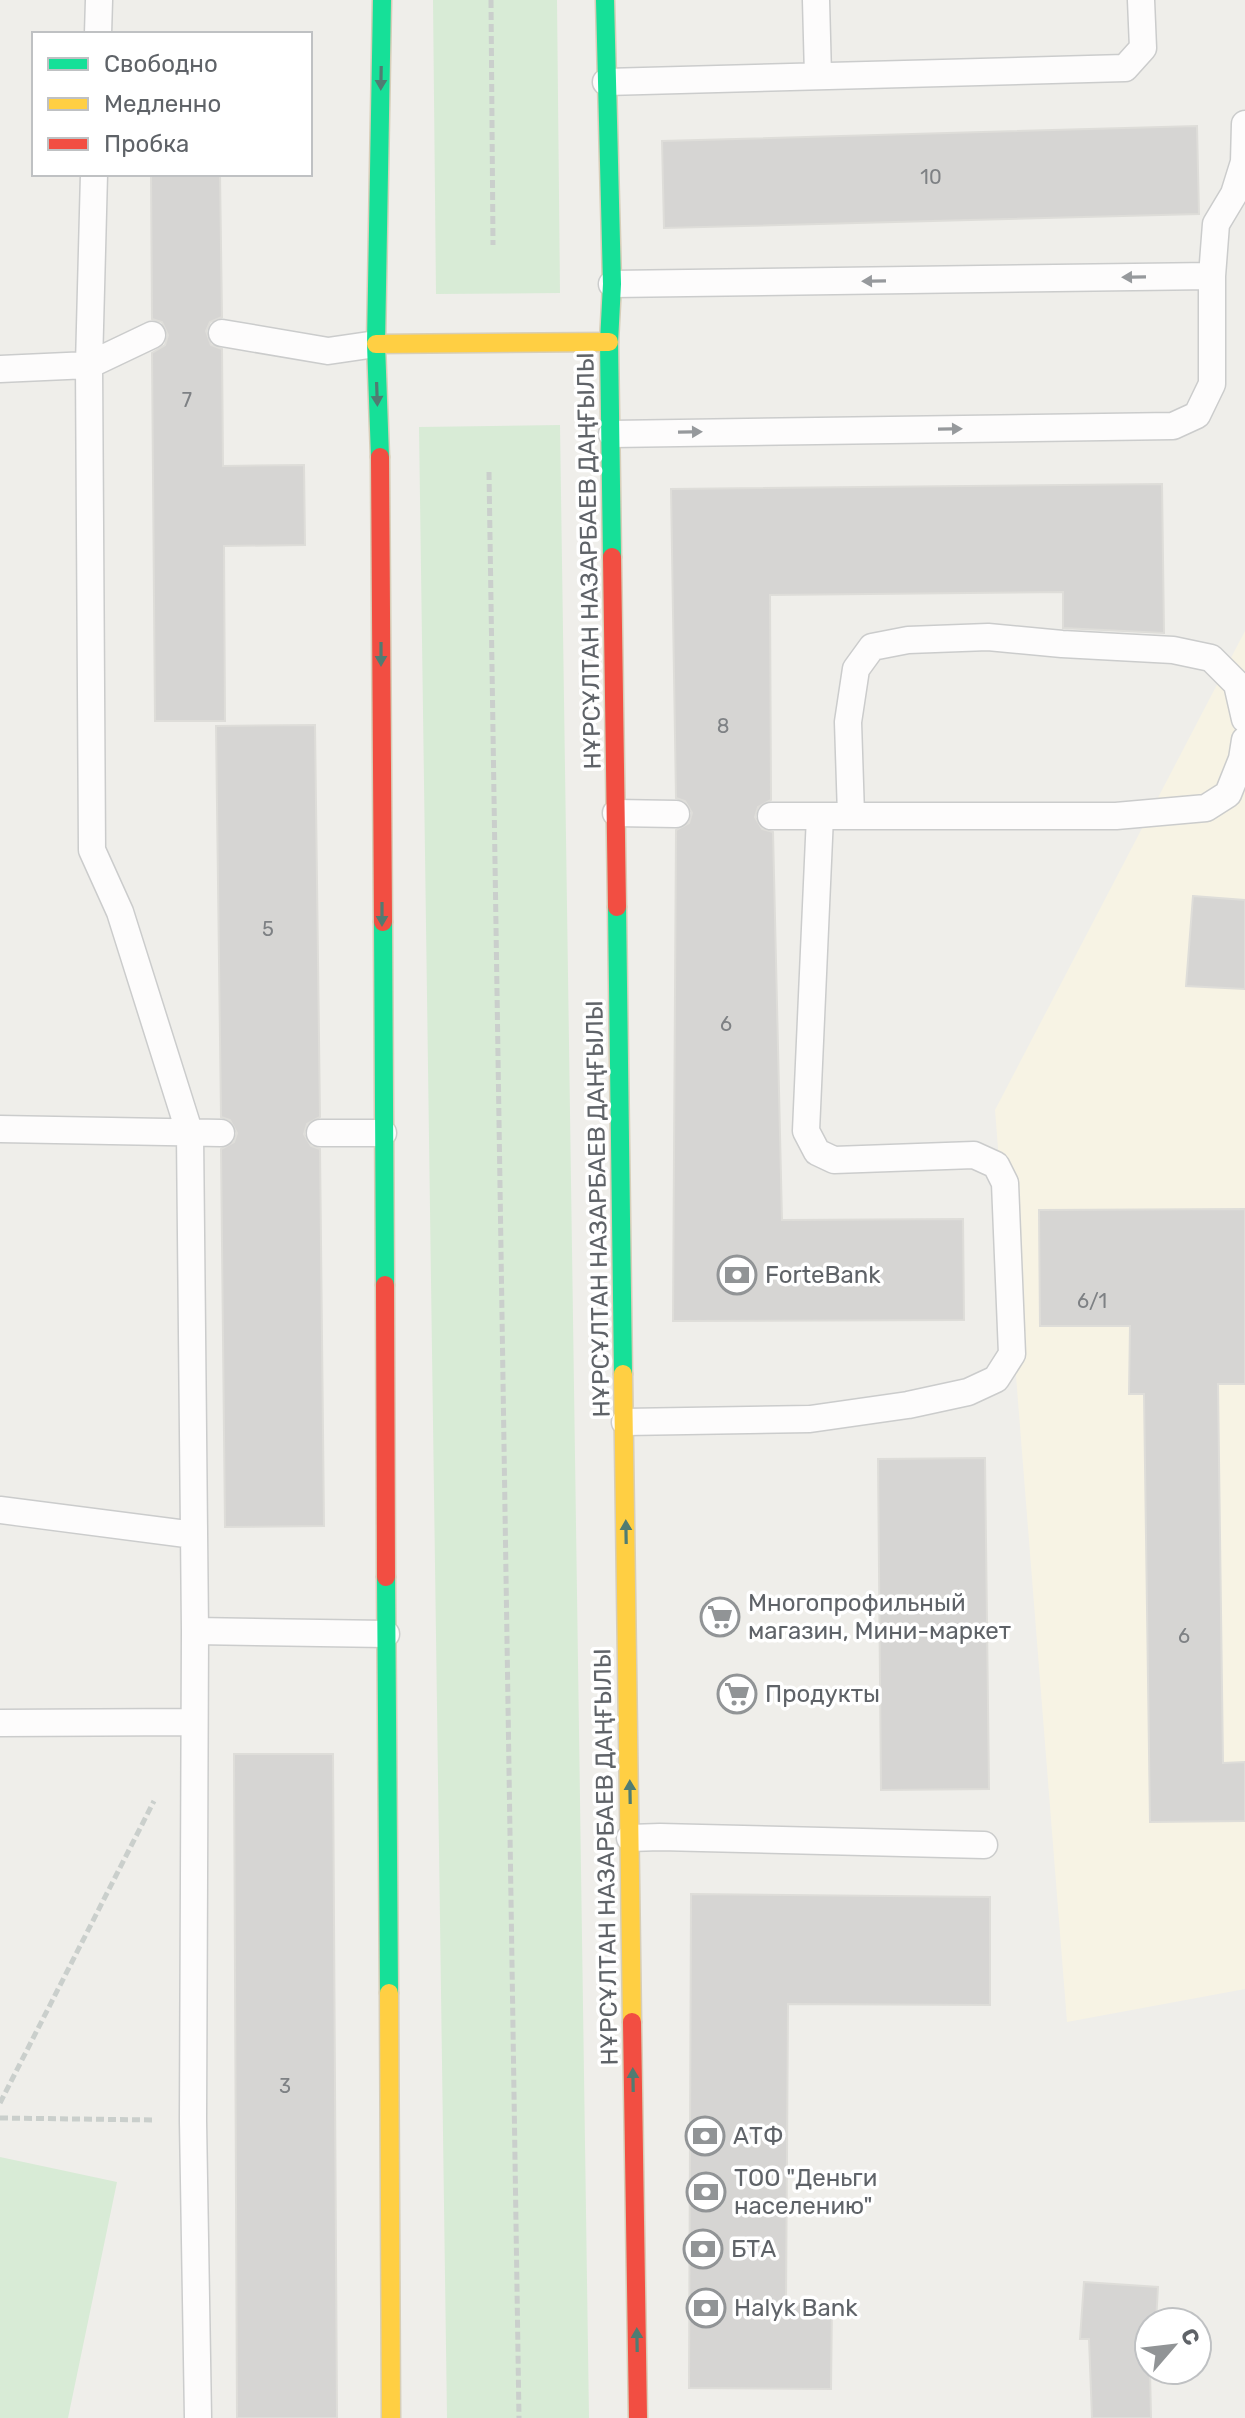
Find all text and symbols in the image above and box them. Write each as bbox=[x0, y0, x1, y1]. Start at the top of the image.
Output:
legend bbox=[32, 32, 312, 176]
text: Свободно bbox=[104, 50, 218, 78]
one-way arrow bbox=[375, 66, 387, 91]
text: Медленно bbox=[104, 90, 221, 118]
text: Пробка bbox=[104, 130, 189, 158]
house number: 10 bbox=[920, 165, 942, 189]
one-way arrow bbox=[1121, 270, 1146, 283]
one-way arrow bbox=[861, 274, 886, 287]
street label: НҰРСҰЛТАН НАЗАРБАЕВ ДАҢҒЫЛЫ bbox=[571, 352, 607, 770]
one-way arrow bbox=[371, 382, 384, 407]
house number: 7 bbox=[182, 388, 192, 412]
one-way arrow bbox=[938, 423, 963, 435]
one-way arrow bbox=[678, 426, 703, 438]
one-way arrow bbox=[375, 642, 387, 667]
house number: 8 bbox=[717, 714, 729, 738]
one-way arrow bbox=[376, 902, 388, 927]
house number: 5 bbox=[262, 917, 274, 941]
street label: НҰРСҰЛТАН НАЗАРБАЕВ ДАҢҒЫЛЫ bbox=[580, 1000, 616, 1418]
house number: 6 bbox=[720, 1012, 732, 1036]
bank icon: ForteBank bbox=[716, 1254, 758, 1296]
place label: ForteBank bbox=[765, 1261, 881, 1289]
house number: 6/1 bbox=[1077, 1289, 1107, 1313]
one-way arrow bbox=[620, 1519, 632, 1544]
place label: Многопрофильный магазин, Мини-маркет bbox=[748, 1589, 1011, 1645]
supermarket icon: Многопрофильный магазин, Мини-маркет bbox=[699, 1596, 741, 1638]
house number: 6 bbox=[1178, 1624, 1190, 1648]
street label: НҰРСҰЛТАН НАЗАРБАЕВ ДАҢҒЫЛЫ bbox=[588, 1648, 624, 2066]
supermarket icon: Продукты bbox=[716, 1673, 758, 1715]
place label: Продукты bbox=[765, 1680, 880, 1708]
one-way arrow bbox=[623, 1779, 636, 1804]
one-way arrow bbox=[627, 2067, 639, 2092]
house number: 3 bbox=[279, 2074, 291, 2098]
bank icon: АТФ bbox=[684, 2115, 726, 2157]
place label: АТФ bbox=[733, 2122, 784, 2150]
place label: ТОО "Деньги населению" bbox=[734, 2164, 877, 2220]
bank icon: ТОО "Деньги населению" bbox=[685, 2171, 727, 2213]
bank icon: БТА bbox=[682, 2228, 724, 2270]
place label: БТА bbox=[731, 2235, 776, 2263]
bank icon: Halyk Bank bbox=[685, 2287, 727, 2329]
place label: Halyk Bank bbox=[734, 2294, 858, 2322]
north arrow bbox=[1133, 2306, 1213, 2386]
text: С bbox=[1175, 2324, 1206, 2350]
one-way arrow bbox=[630, 2327, 643, 2352]

